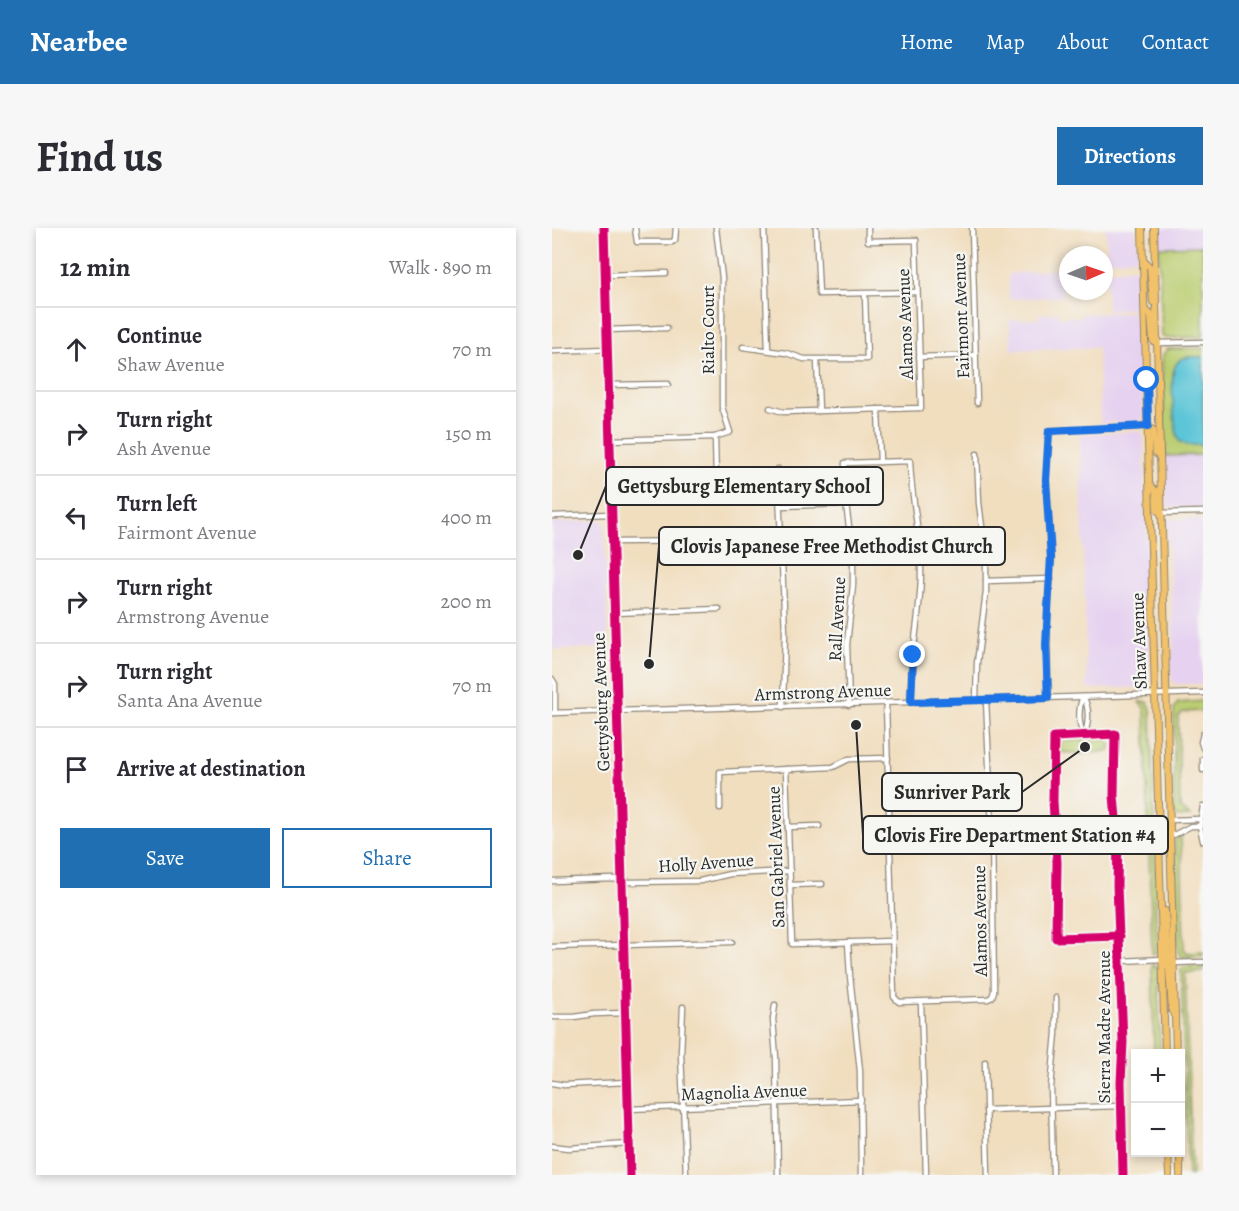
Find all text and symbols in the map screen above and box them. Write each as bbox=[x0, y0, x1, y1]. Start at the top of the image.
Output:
text: Nearbee bbox=[30, 23, 128, 61]
text: Home bbox=[900, 28, 953, 56]
text: Map bbox=[986, 28, 1024, 56]
text: About bbox=[1057, 28, 1109, 56]
text: Contact bbox=[1142, 28, 1209, 56]
button: Directions bbox=[1057, 127, 1203, 185]
text: Find us bbox=[36, 128, 163, 185]
north arrow bbox=[1059, 246, 1113, 300]
text: 12 min bbox=[60, 250, 130, 285]
street label: Fairmont Avenue bbox=[947, 253, 975, 379]
text: Walk · 890 m bbox=[389, 254, 492, 281]
street label: Alamos Avenue bbox=[891, 268, 919, 381]
street label: Rialto Court bbox=[696, 285, 720, 375]
text: Continue bbox=[117, 321, 202, 351]
icon: ahead bbox=[60, 333, 93, 366]
text: 70 m bbox=[452, 336, 492, 363]
text: Shaw Avenue bbox=[117, 351, 225, 378]
route start bbox=[1133, 366, 1159, 392]
text: Turn right bbox=[117, 405, 213, 435]
icon: right bbox=[60, 417, 93, 450]
text: 150 m bbox=[445, 420, 492, 447]
text: Ash Avenue bbox=[117, 435, 211, 462]
callout: Gettysburg Elementary School bbox=[606, 467, 883, 505]
text: Gettysburg Elementary School bbox=[618, 473, 871, 500]
text: Turn left bbox=[117, 489, 197, 519]
icon: left bbox=[60, 501, 93, 534]
text: 400 m bbox=[441, 504, 492, 531]
text: Fairmont Avenue bbox=[117, 519, 257, 546]
callout: Clovis Japanese Free Methodist Church bbox=[659, 527, 1005, 565]
text: Clovis Japanese Free Methodist Church bbox=[671, 533, 993, 560]
text: Turn right bbox=[117, 573, 213, 603]
street label: Rall Avenue bbox=[823, 576, 851, 662]
icon: right bbox=[60, 585, 93, 618]
text: 200 m bbox=[441, 588, 492, 615]
street label: Shaw Avenue bbox=[1125, 592, 1153, 690]
text: Armstrong Avenue bbox=[117, 603, 269, 630]
street label: Gettysburg Avenue bbox=[587, 632, 615, 772]
route end bbox=[899, 641, 925, 667]
text: Turn right bbox=[117, 657, 213, 687]
icon: right bbox=[60, 669, 93, 702]
text: 70 m bbox=[452, 672, 492, 699]
street label: Armstrong Avenue bbox=[753, 678, 892, 706]
text: Santa Ana Avenue bbox=[117, 687, 262, 714]
icon: arrive bbox=[60, 753, 93, 786]
text: Arrive at destination bbox=[117, 754, 306, 784]
callout: Sunriver Park bbox=[882, 773, 1022, 811]
text: Sunriver Park bbox=[894, 779, 1011, 806]
street label: San Gabriel Avenue bbox=[762, 786, 790, 928]
callout: Clovis Fire Department Station #4 bbox=[863, 816, 1168, 854]
text: Clovis Fire Department Station #4 bbox=[874, 822, 1156, 849]
button: Save bbox=[60, 828, 270, 888]
button: Share bbox=[282, 828, 492, 888]
street label: Holly Avenue bbox=[657, 848, 755, 878]
street label: Alamos Avenue bbox=[967, 865, 993, 978]
street label: Sierra Madre Avenue bbox=[1092, 950, 1116, 1104]
map controls bbox=[1131, 1049, 1185, 1157]
button: + bbox=[1131, 1049, 1185, 1103]
street label: Magnolia Avenue bbox=[680, 1078, 808, 1106]
button: − bbox=[1131, 1103, 1185, 1157]

